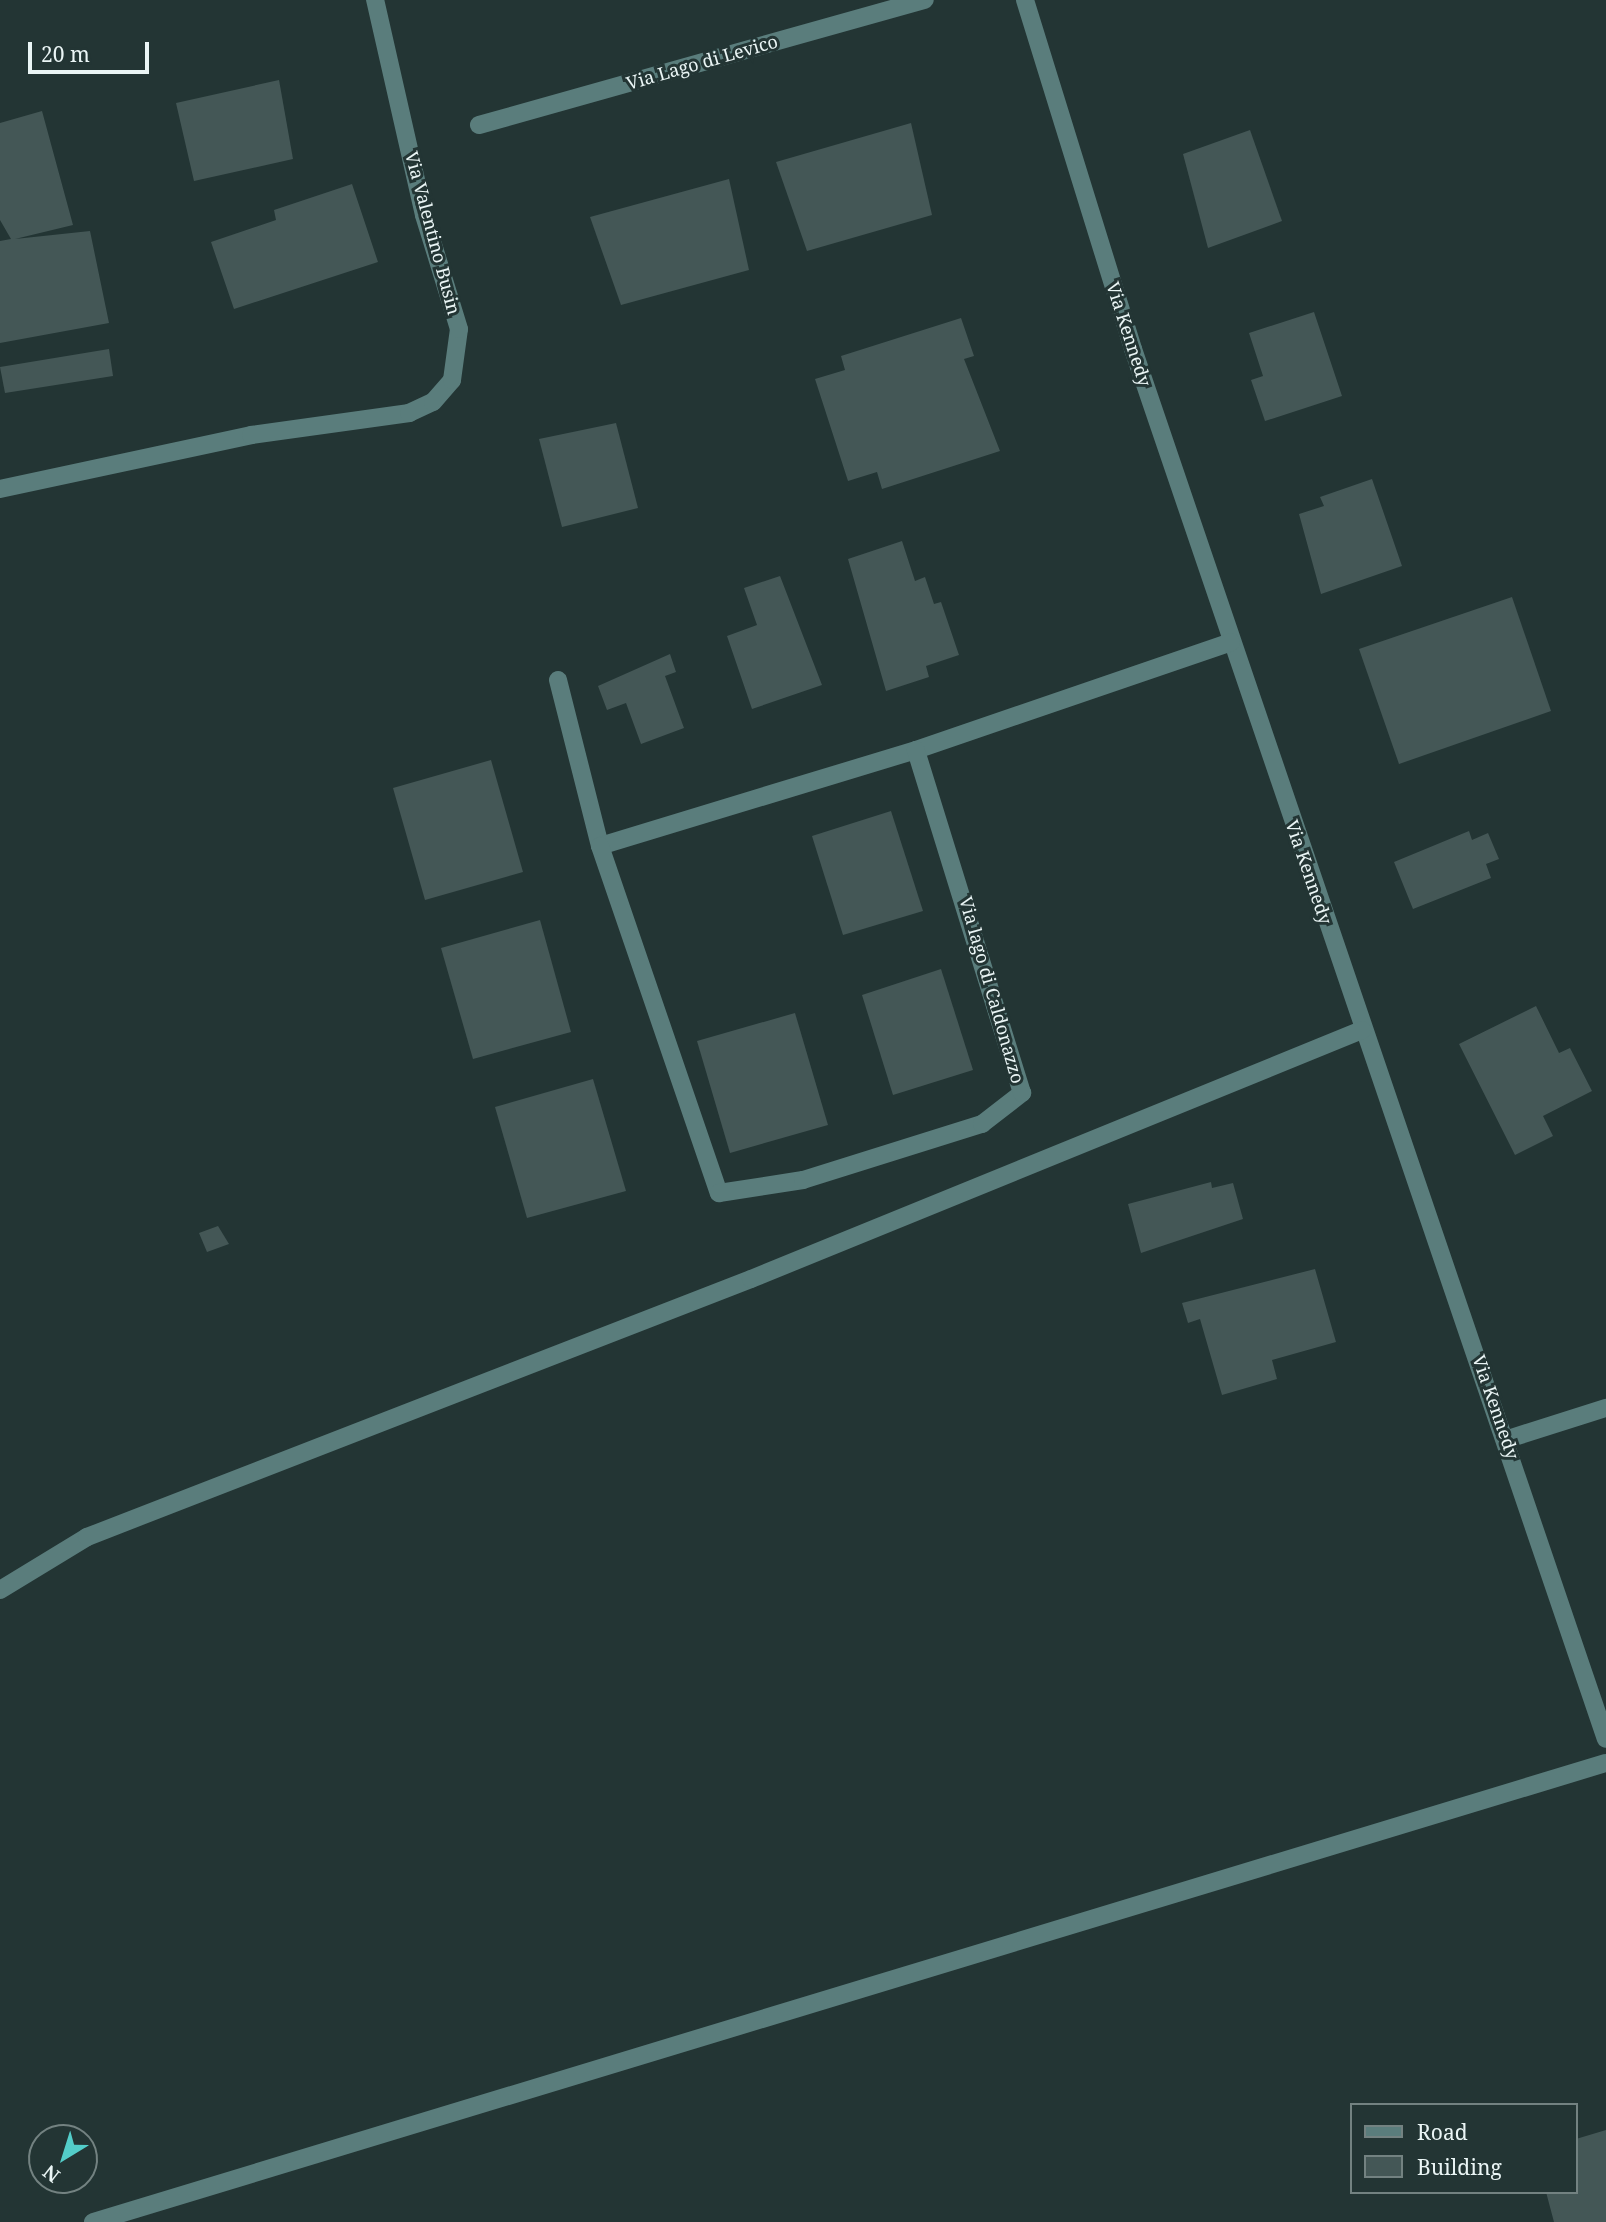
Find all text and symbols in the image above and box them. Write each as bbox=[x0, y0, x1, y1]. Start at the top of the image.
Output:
scale bar bbox=[32, 28, 152, 72]
street label: Via Lago di Levico bbox=[624, 30, 780, 94]
text: 20 m bbox=[41, 40, 90, 68]
street label: Via Valentino Busin bbox=[401, 149, 465, 317]
street label: Via Kennedy bbox=[1102, 279, 1156, 389]
street label: Via Kennedy bbox=[1281, 817, 1337, 927]
street label: Via lago di Caldonazzo bbox=[955, 894, 1029, 1086]
street label: Via Kennedy bbox=[1468, 1352, 1524, 1462]
legend bbox=[1350, 2103, 1578, 2194]
text: Road bbox=[1417, 2118, 1468, 2146]
north arrow bbox=[28, 2124, 98, 2194]
text: Building bbox=[1417, 2153, 1502, 2181]
text: N bbox=[37, 2159, 65, 2189]

